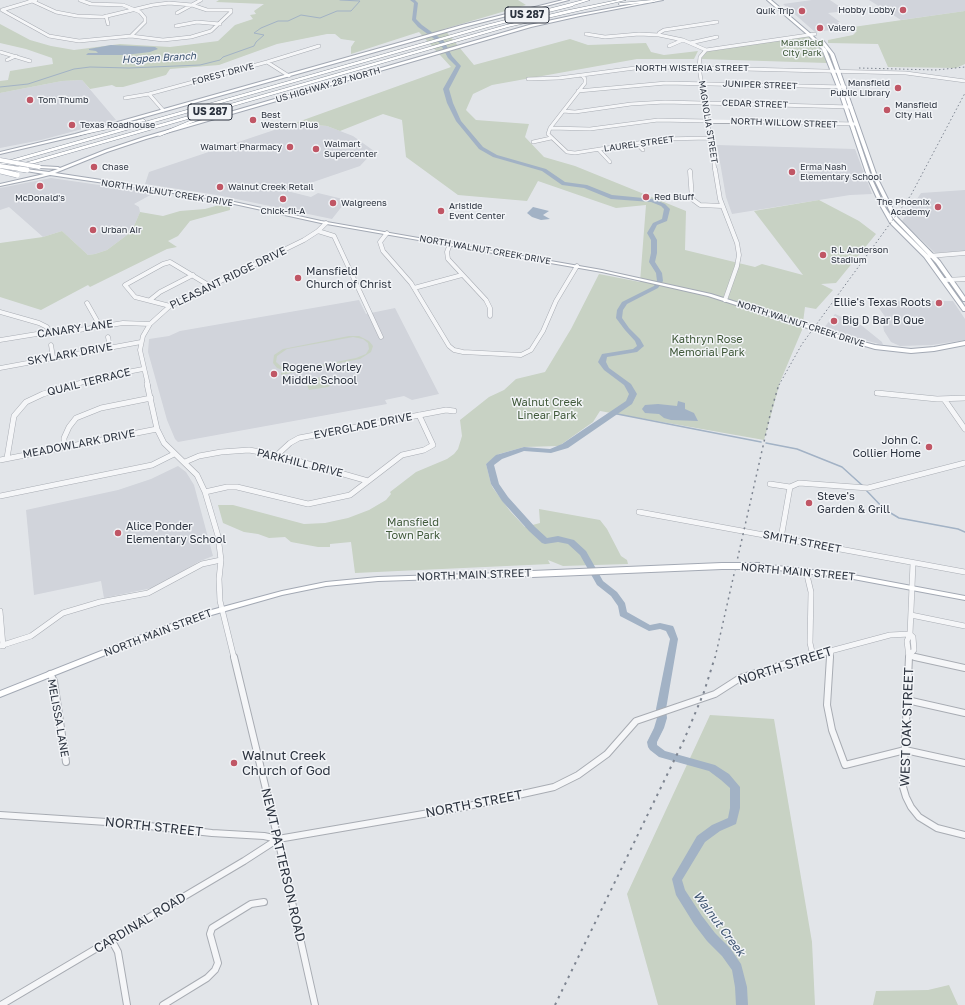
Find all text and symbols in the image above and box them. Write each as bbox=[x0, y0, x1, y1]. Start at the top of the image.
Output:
place label: Hobby Lobby bbox=[838, 5, 895, 15]
marker: Hobby Lobby bbox=[898, 5, 908, 15]
place label: Quik Trip bbox=[756, 6, 794, 16]
marker: Quik Trip bbox=[797, 6, 807, 16]
road number: US 287 bbox=[505, 7, 549, 23]
marker: Valero bbox=[815, 23, 825, 33]
place label: Valero bbox=[828, 23, 855, 33]
park label: Mansfield City Park bbox=[781, 38, 823, 59]
water label: Hogpen Branch bbox=[122, 50, 196, 66]
street label: FOREST DRIVE bbox=[191, 61, 255, 87]
street label: NORTH WISTERIA STREET bbox=[635, 63, 749, 73]
street label: US HIGHWAY 287 NORTH bbox=[274, 65, 382, 105]
street label: JUNIPER STREET bbox=[722, 78, 798, 92]
place label: Mansfield Public Library bbox=[830, 78, 890, 99]
street label: MAGNOLIA STREET bbox=[696, 80, 720, 164]
marker: Mansfield Public Library bbox=[893, 83, 903, 93]
marker: Tom Thumb bbox=[25, 95, 35, 105]
place label: Tom Thumb bbox=[38, 95, 88, 105]
street label: CEDAR STREET bbox=[722, 97, 788, 111]
place label: Mansfield City Hall bbox=[895, 100, 937, 121]
road number: US 287 bbox=[188, 104, 232, 120]
marker: Mansfield City Hall bbox=[882, 105, 892, 115]
place label: Best Western Plus bbox=[261, 110, 318, 131]
marker: Best Western Plus bbox=[248, 115, 258, 125]
street label: NORTH WILLOW STREET bbox=[730, 116, 838, 130]
marker: Texas Roadhouse bbox=[67, 120, 77, 130]
place label: Texas Roadhouse bbox=[80, 120, 155, 130]
street label: LAUREL STREET bbox=[603, 134, 675, 154]
place label: Walmart Supercenter bbox=[324, 139, 377, 160]
place label: Walmart Pharmacy bbox=[200, 142, 282, 152]
marker: Walmart Pharmacy bbox=[285, 142, 295, 152]
marker: Walmart Supercenter bbox=[311, 144, 321, 154]
marker: Chase bbox=[89, 162, 99, 172]
place label: Chase bbox=[102, 162, 129, 172]
place label: Erma Nash Elementary School bbox=[800, 162, 882, 183]
marker: Erma Nash Elementary School bbox=[787, 167, 797, 177]
street label: NORTH WALNUT CREEK DRIVE bbox=[100, 177, 234, 209]
marker: McDonald's bbox=[35, 181, 45, 191]
marker: Walnut Creek Retail bbox=[215, 182, 225, 192]
place label: Walnut Creek Retail bbox=[228, 182, 314, 192]
marker: Red Bluff bbox=[641, 192, 651, 202]
place label: Red Bluff bbox=[654, 192, 694, 202]
place label: McDonald's bbox=[15, 193, 65, 203]
marker: Chick-fil-A bbox=[278, 194, 288, 204]
place label: The Phoenix Academy bbox=[876, 197, 930, 218]
marker: Walgreens bbox=[328, 198, 338, 208]
place label: Walgreens bbox=[341, 198, 387, 208]
place label: Aristide Event Center bbox=[449, 201, 505, 222]
marker: The Phoenix Academy bbox=[933, 202, 943, 212]
place label: Chick-fil-A bbox=[261, 206, 305, 216]
marker: Aristide Event Center bbox=[436, 206, 446, 216]
marker: Urban Air bbox=[88, 225, 98, 235]
place label: Urban Air bbox=[101, 225, 141, 235]
street label: NORTH WALNUT CREEK DRIVE bbox=[419, 233, 551, 267]
street label: PLEASANT RIDGE DRIVE bbox=[167, 244, 289, 312]
place label: R L Anderson Stadium bbox=[831, 245, 888, 266]
marker: R L Anderson Stadium bbox=[818, 250, 828, 260]
place label: Mansfield Church of Christ bbox=[306, 265, 392, 291]
marker: Mansfield Church of Christ bbox=[293, 273, 303, 283]
place label: Ellie's Texas Roots bbox=[834, 296, 931, 310]
street label: NORTH WALNUT CREEK DRIVE bbox=[736, 298, 866, 350]
marker: Ellie's Texas Roots bbox=[934, 298, 944, 308]
place label: Big D Bar B Que bbox=[842, 314, 924, 328]
marker: Big D Bar B Que bbox=[829, 316, 839, 326]
street label: CANARY LANE bbox=[36, 317, 114, 341]
park label: Kathryn Rose Memorial Park bbox=[669, 333, 745, 359]
street label: SKYLARK DRIVE bbox=[26, 340, 114, 368]
place label: Rogene Worley Middle School bbox=[282, 361, 362, 387]
street label: QUAIL TERRACE bbox=[46, 365, 132, 399]
marker: Rogene Worley Middle School bbox=[269, 369, 279, 379]
park label: Walnut Creek Linear Park bbox=[511, 396, 583, 422]
street label: EVERGLADE DRIVE bbox=[313, 410, 413, 442]
street label: MEADOWLARK DRIVE bbox=[22, 427, 136, 461]
place label: John C. Collier Home bbox=[852, 434, 921, 460]
marker: John C. Collier Home bbox=[924, 442, 934, 452]
street label: PARKHILL DRIVE bbox=[255, 446, 345, 480]
place label: Steve's Garden & Grill bbox=[817, 490, 890, 516]
marker: Steve's Garden & Grill bbox=[804, 498, 814, 508]
park label: Mansfield Town Park bbox=[386, 516, 440, 542]
place label: Alice Ponder Elementary School bbox=[126, 520, 226, 546]
marker: Alice Ponder Elementary School bbox=[113, 528, 123, 538]
street label: SMITH STREET bbox=[762, 528, 842, 556]
street label: NORTH MAIN STREET bbox=[740, 560, 856, 584]
street label: NORTH MAIN STREET bbox=[416, 566, 532, 584]
street label: NORTH MAIN STREET bbox=[102, 606, 214, 660]
street label: NORTH STREET bbox=[736, 643, 834, 689]
street label: WEST OAK STREET bbox=[897, 667, 917, 787]
street label: MELISSA LANE bbox=[45, 678, 71, 758]
place label: Walnut Creek Church of God bbox=[242, 748, 331, 779]
marker: Walnut Creek Church of God bbox=[229, 758, 239, 768]
street label: NEWT PATTERSON ROAD bbox=[258, 786, 308, 944]
street label: NORTH STREET bbox=[424, 787, 524, 821]
street label: NORTH STREET bbox=[104, 814, 204, 840]
street label: CARDINAL ROAD bbox=[91, 889, 189, 957]
water label: Walnut Creek bbox=[690, 889, 748, 959]

